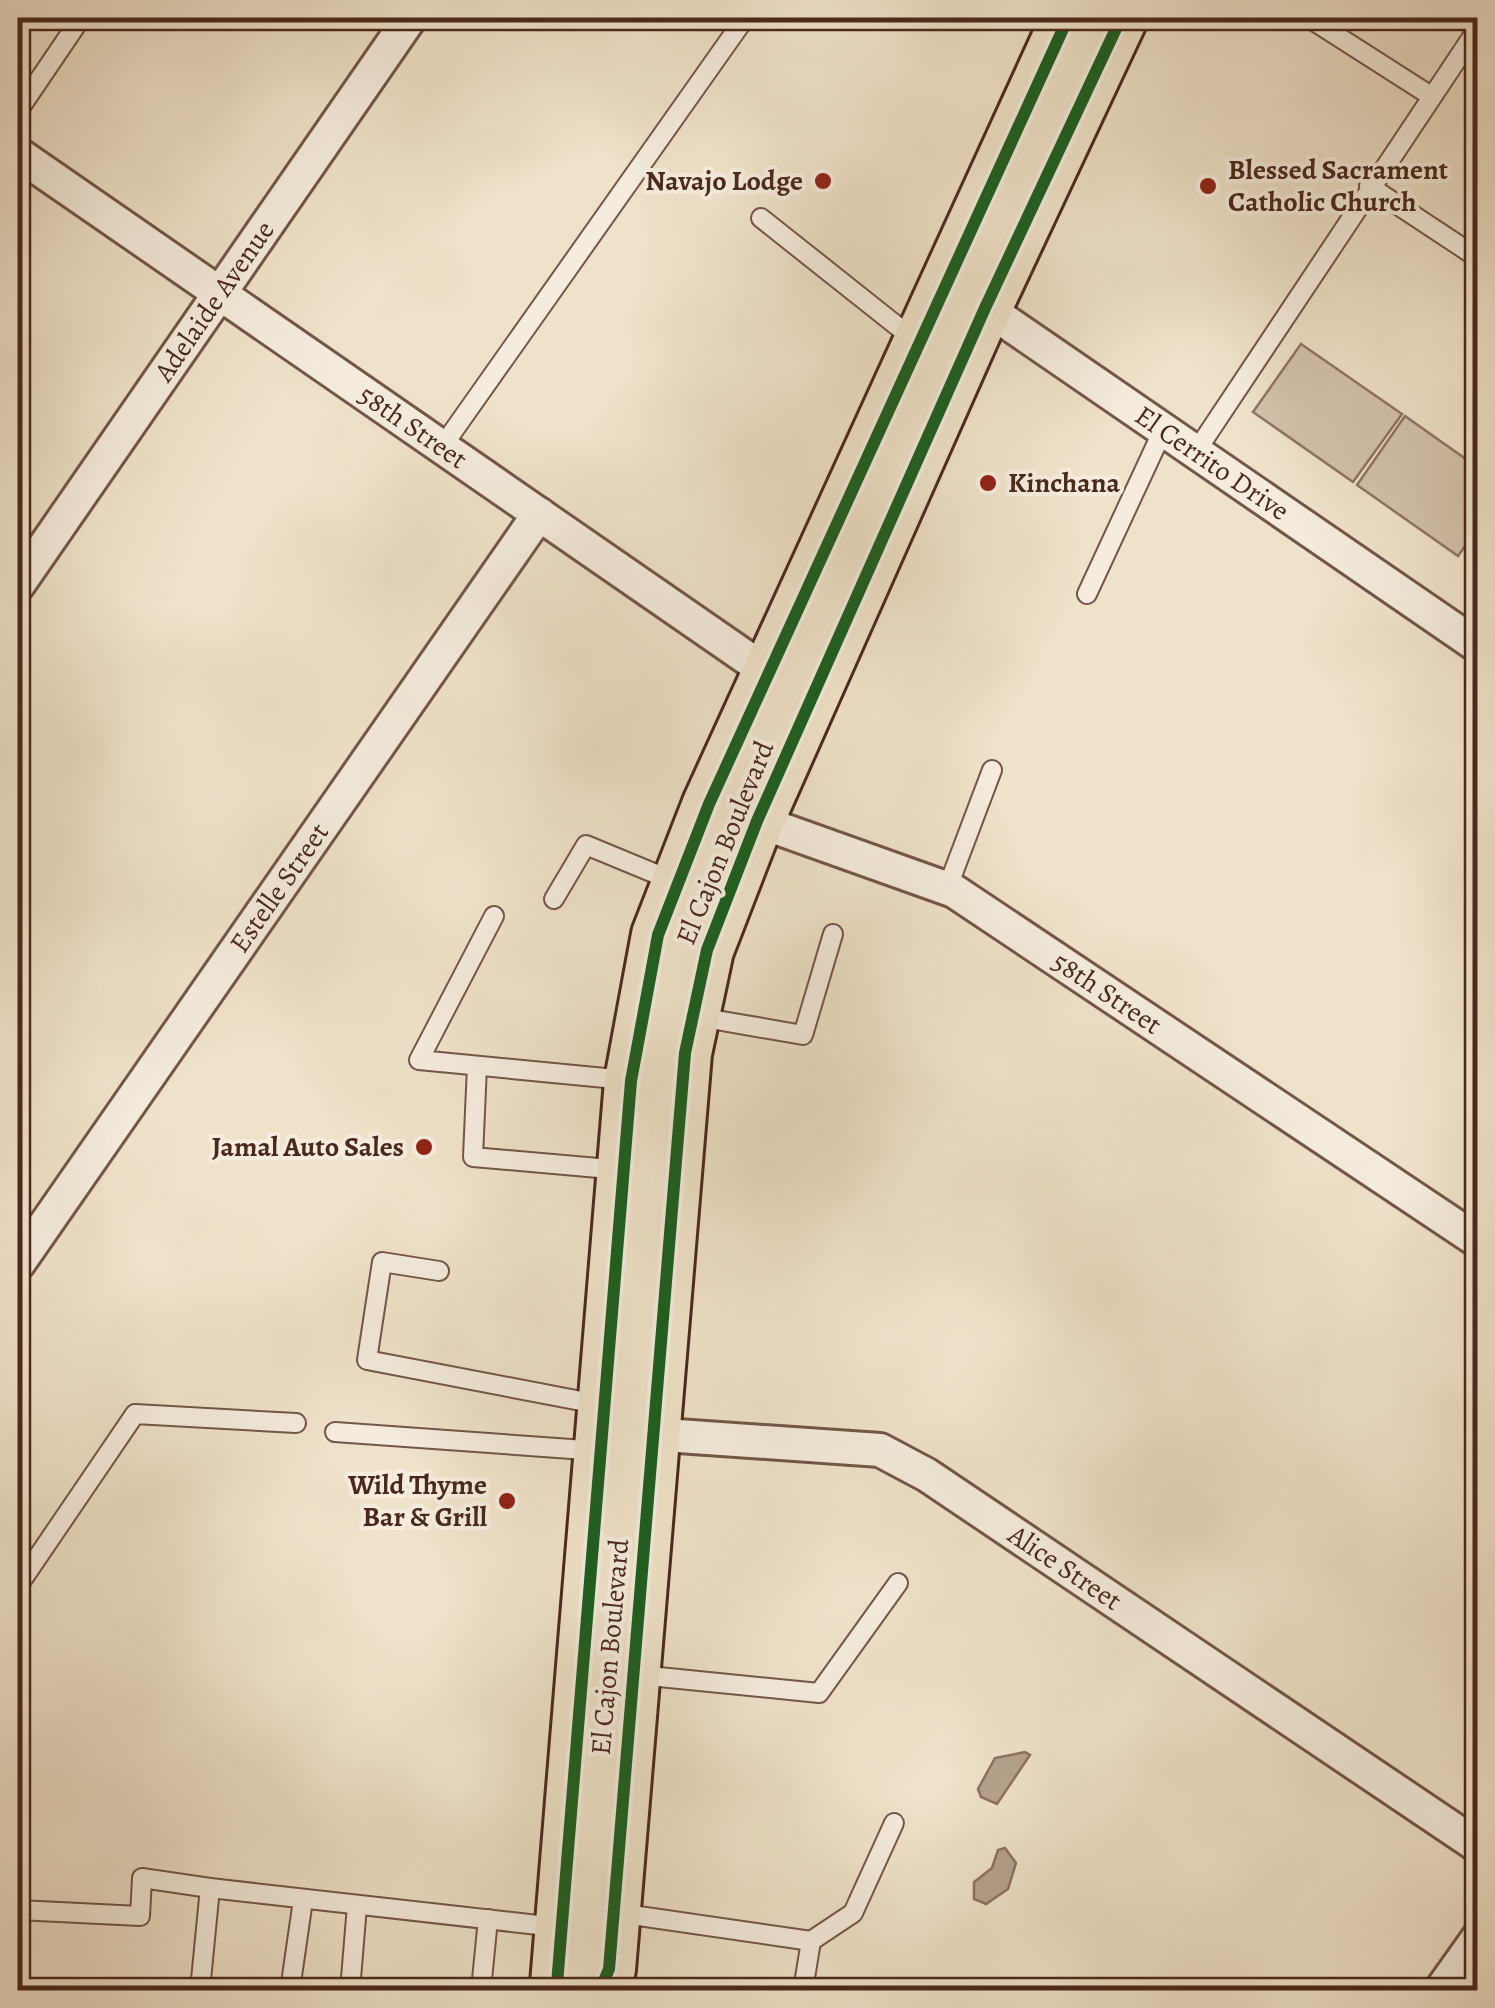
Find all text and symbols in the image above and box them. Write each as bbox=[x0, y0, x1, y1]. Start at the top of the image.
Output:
place label: Blessed Sacrament Catholic Church bbox=[1228, 151, 1448, 221]
place label: Navajo Lodge bbox=[645, 162, 803, 200]
marker: Navajo Lodge bbox=[812, 170, 834, 192]
marker: Blessed Sacrament Catholic Church bbox=[1197, 175, 1219, 197]
street label: Adelaide Avenue bbox=[145, 213, 283, 390]
street label: 58th Street bbox=[351, 376, 475, 478]
street label: El Cerrito Drive bbox=[1127, 397, 1297, 530]
place label: Kinchana bbox=[1008, 464, 1121, 502]
marker: Kinchana bbox=[977, 472, 999, 494]
street label: El Cajon Boulevard bbox=[667, 734, 784, 951]
street label: Estelle Street bbox=[221, 815, 338, 960]
street label: 58th Street bbox=[1045, 943, 1169, 1043]
place label: Jamal Auto Sales bbox=[212, 1128, 404, 1166]
marker: Jamal Auto Sales bbox=[413, 1136, 435, 1158]
place label: Wild Thyme Bar & Grill bbox=[347, 1466, 488, 1536]
marker: Wild Thyme Bar & Grill bbox=[496, 1490, 518, 1512]
street label: Alice Street bbox=[1000, 1515, 1129, 1620]
street label: El Cajon Boulevard bbox=[582, 1536, 638, 1757]

